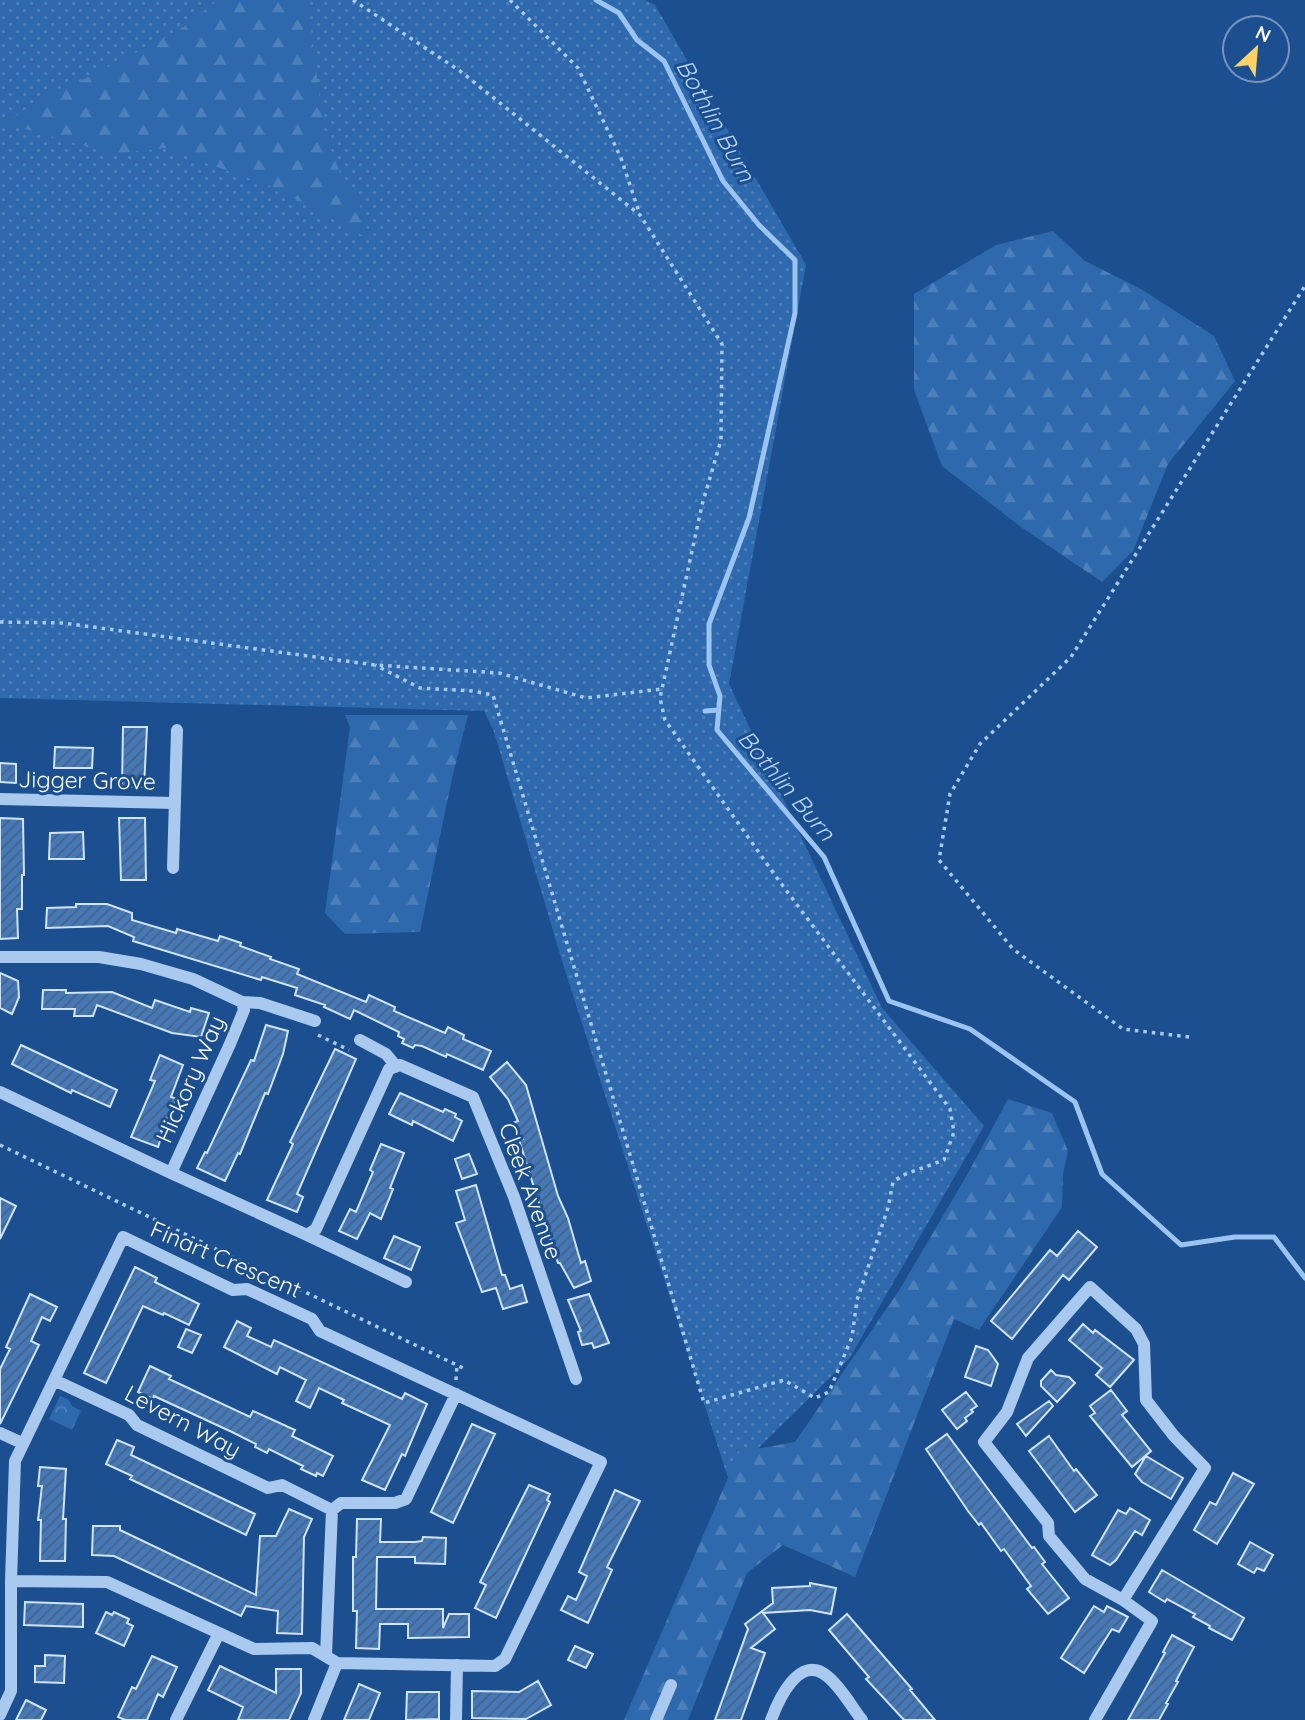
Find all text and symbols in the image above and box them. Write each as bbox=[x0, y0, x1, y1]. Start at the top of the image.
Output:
north arrow bbox=[1221, 14, 1291, 84]
text: N bbox=[1252, 20, 1275, 48]
water label: Bothlin Burn bbox=[670, 54, 762, 187]
water label: Bothlin Burn bbox=[732, 724, 843, 847]
street label: Jigger Grove bbox=[18, 764, 156, 796]
street label: Hickory Way bbox=[149, 1011, 231, 1147]
street label: Cleek Avenue bbox=[493, 1119, 569, 1263]
street label: Finart Crescent bbox=[146, 1214, 306, 1304]
street label: Levern Way bbox=[120, 1378, 246, 1464]

